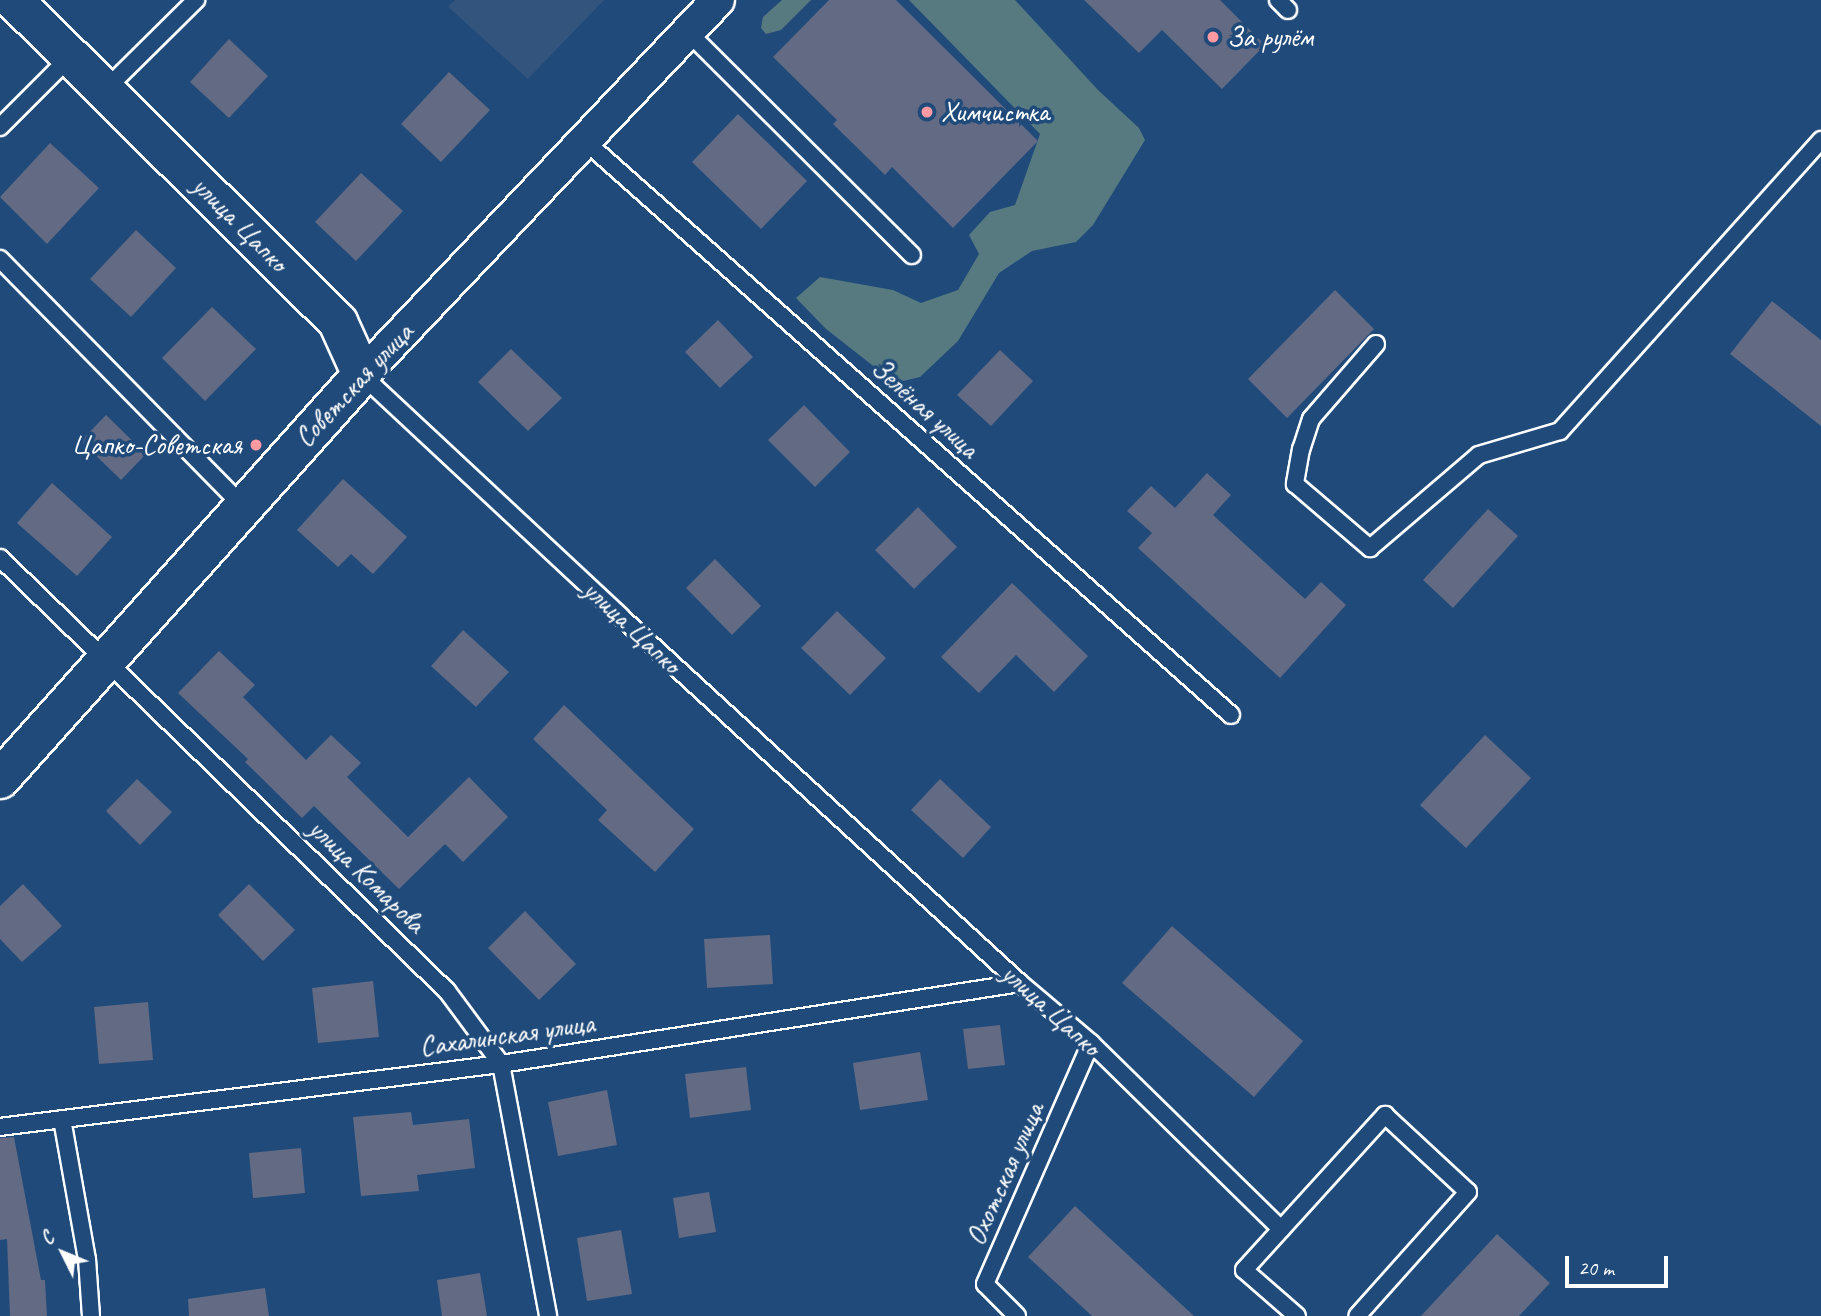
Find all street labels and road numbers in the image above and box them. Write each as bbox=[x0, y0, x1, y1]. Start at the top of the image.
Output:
street label: улица Цапко bbox=[185, 169, 295, 279]
street label: Советская улица bbox=[287, 315, 421, 455]
street label: Зелёная улица bbox=[863, 350, 987, 466]
street label: улица Цапко bbox=[576, 573, 688, 681]
street label: улица Комарова bbox=[301, 812, 433, 940]
street label: улица Цапко bbox=[994, 957, 1108, 1063]
street label: Сахалинская улица bbox=[416, 1006, 598, 1064]
street label: Охотская улица bbox=[958, 1097, 1052, 1251]

